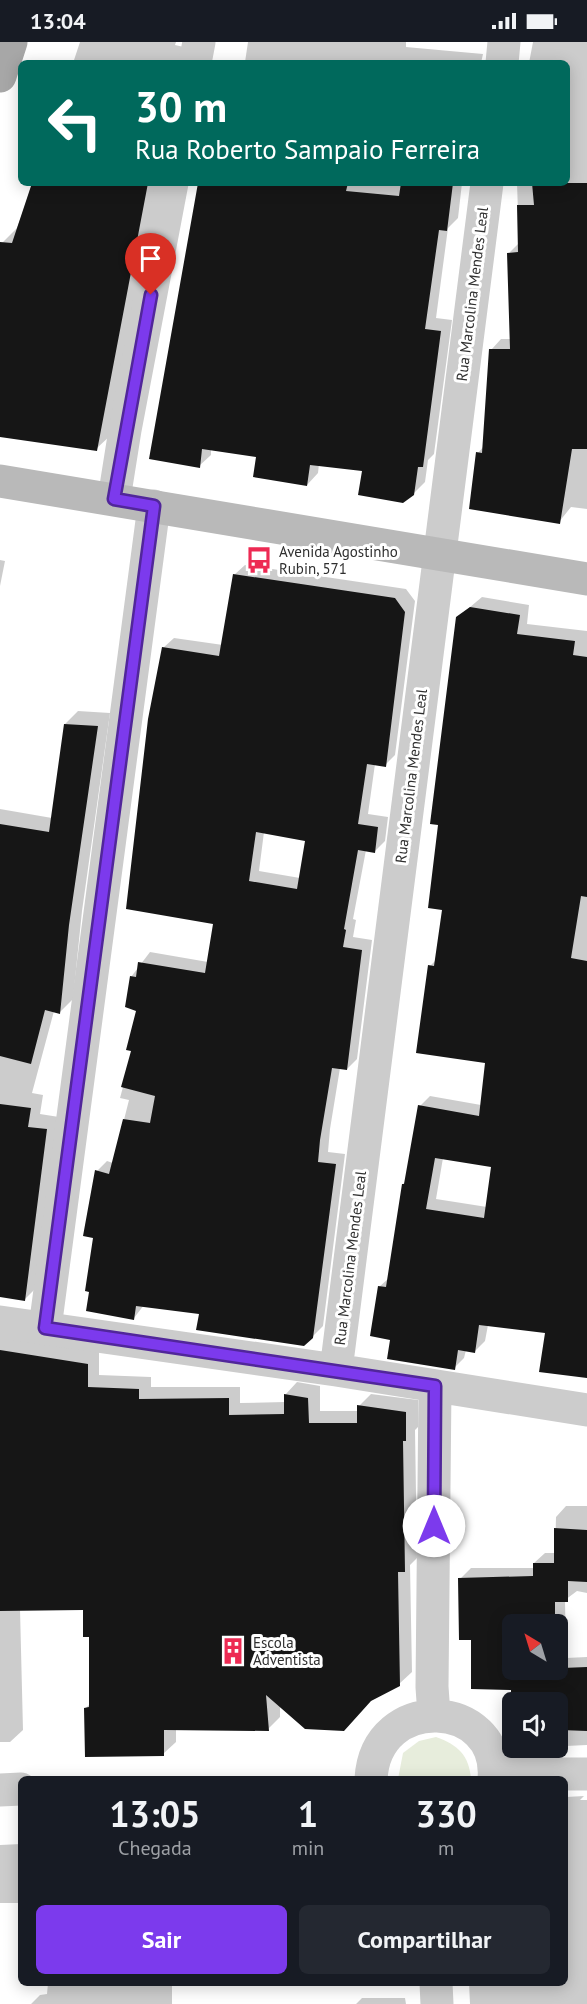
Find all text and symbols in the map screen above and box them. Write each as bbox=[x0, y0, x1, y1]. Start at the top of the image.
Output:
text: 13:04 bbox=[30, 7, 86, 35]
text: 30 m bbox=[135, 79, 227, 134]
icon: left bbox=[36, 84, 114, 162]
text: Rua Roberto Sampaio Ferreira bbox=[135, 132, 480, 166]
street label: Rua Marcolina Mendes Leal bbox=[452, 205, 492, 382]
pin bbox=[125, 233, 176, 295]
icon: arrive bbox=[134, 242, 167, 275]
place label: Avenida Agostinho Rubin, 571 bbox=[279, 542, 398, 578]
bus stop icon: Avenida Agostinho Rubin, 571 bbox=[244, 545, 274, 575]
street label: Rua Marcolina Mendes Leal bbox=[391, 687, 431, 864]
street label: Rua Marcolina Mendes Leal bbox=[330, 1169, 370, 1346]
position arrow bbox=[402, 1494, 466, 1558]
north arrow bbox=[502, 1614, 568, 1680]
map controls bbox=[502, 1614, 568, 1758]
place label: Escola Adventista bbox=[253, 1633, 321, 1669]
building icon: Escola Adventista bbox=[218, 1636, 248, 1666]
button: sound bbox=[502, 1692, 568, 1758]
text: 13:05 bbox=[109, 1790, 201, 1837]
text: 1 bbox=[298, 1790, 318, 1837]
text: 330 bbox=[416, 1790, 477, 1837]
text: Chegada bbox=[118, 1835, 192, 1861]
text: min bbox=[292, 1835, 324, 1861]
text: m bbox=[438, 1835, 454, 1861]
button: Sair bbox=[36, 1905, 287, 1974]
button: Compartilhar bbox=[299, 1905, 550, 1974]

